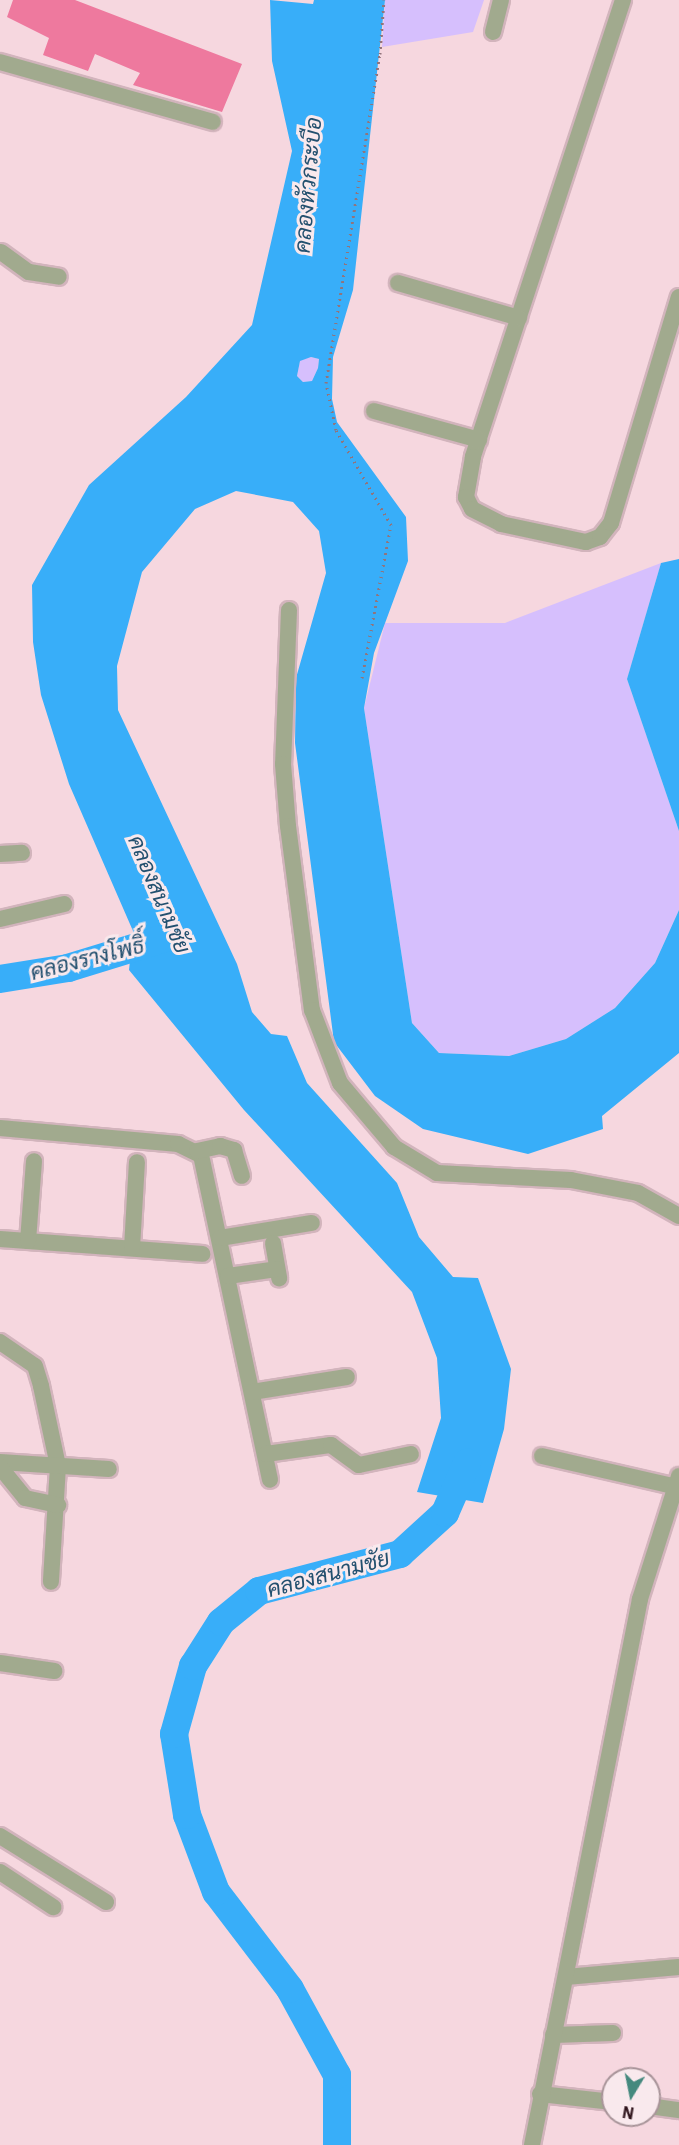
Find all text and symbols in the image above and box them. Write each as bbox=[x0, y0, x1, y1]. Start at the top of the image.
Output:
water label: คลองหัวกระบือ bbox=[288, 116, 326, 254]
water label: คลองสนามชัย bbox=[123, 831, 197, 957]
water label: คลองรางโพธิ์ bbox=[27, 931, 147, 985]
water label: คลองสนามชัย bbox=[264, 1544, 392, 1602]
north arrow bbox=[601, 2067, 661, 2127]
text: N bbox=[621, 2102, 636, 2124]

